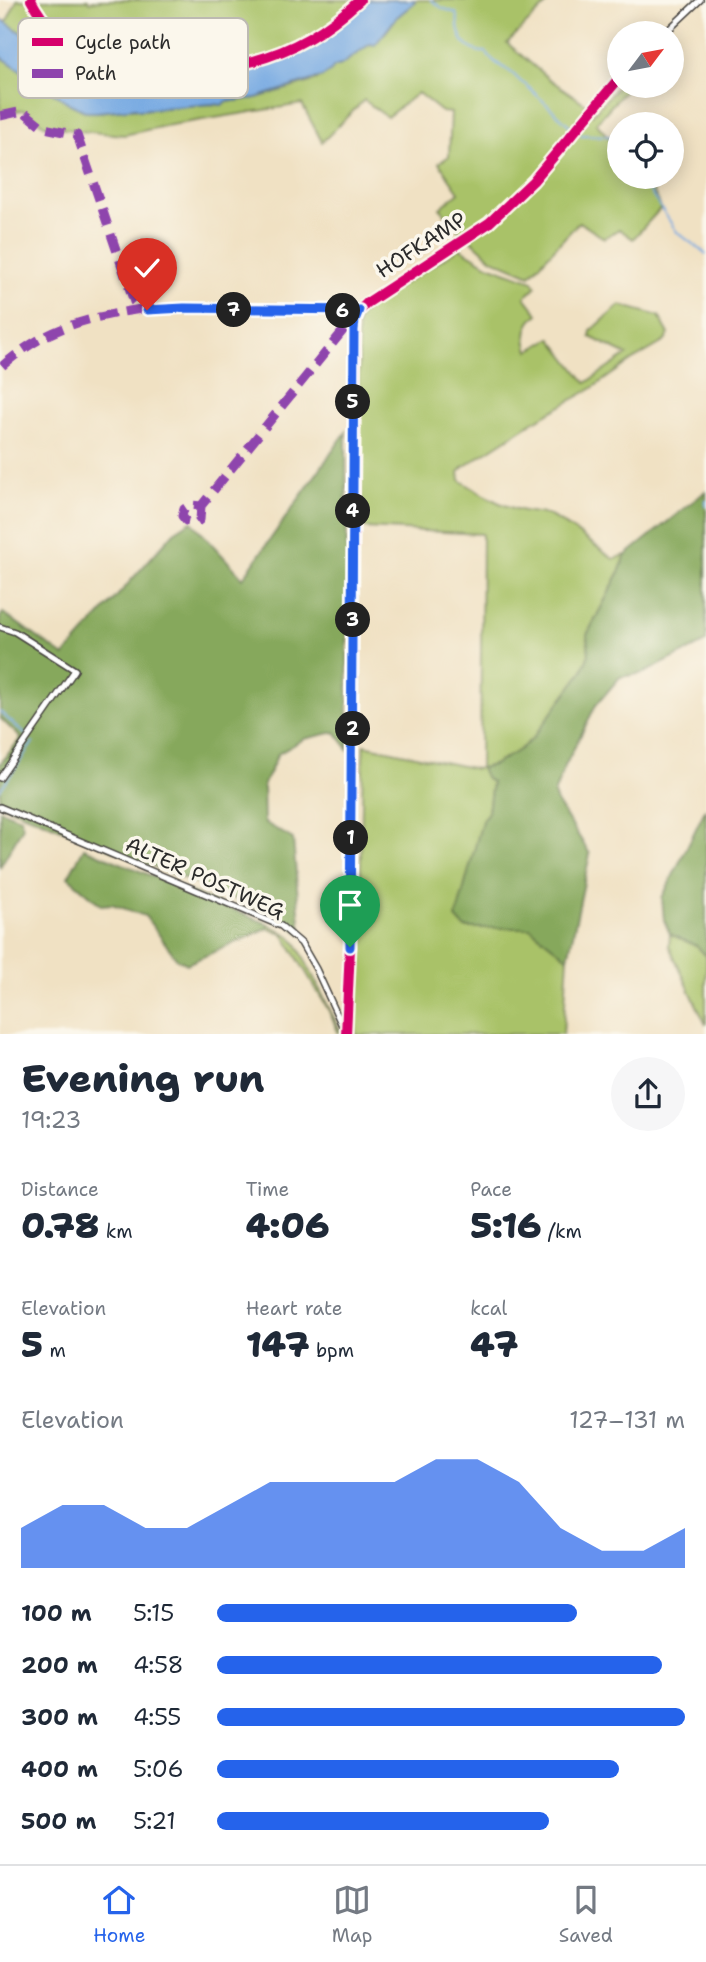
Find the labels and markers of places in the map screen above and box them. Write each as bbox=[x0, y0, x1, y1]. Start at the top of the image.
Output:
pin bbox=[117, 238, 177, 310]
pin: 7 bbox=[216, 292, 252, 328]
pin: 6 bbox=[326, 294, 360, 328]
pin: 5 bbox=[336, 384, 370, 420]
pin: 4 bbox=[336, 494, 370, 528]
pin: 3 bbox=[336, 602, 370, 638]
pin: 2 bbox=[336, 712, 370, 746]
pin: 1 bbox=[334, 820, 368, 856]
pin bbox=[320, 875, 380, 947]

